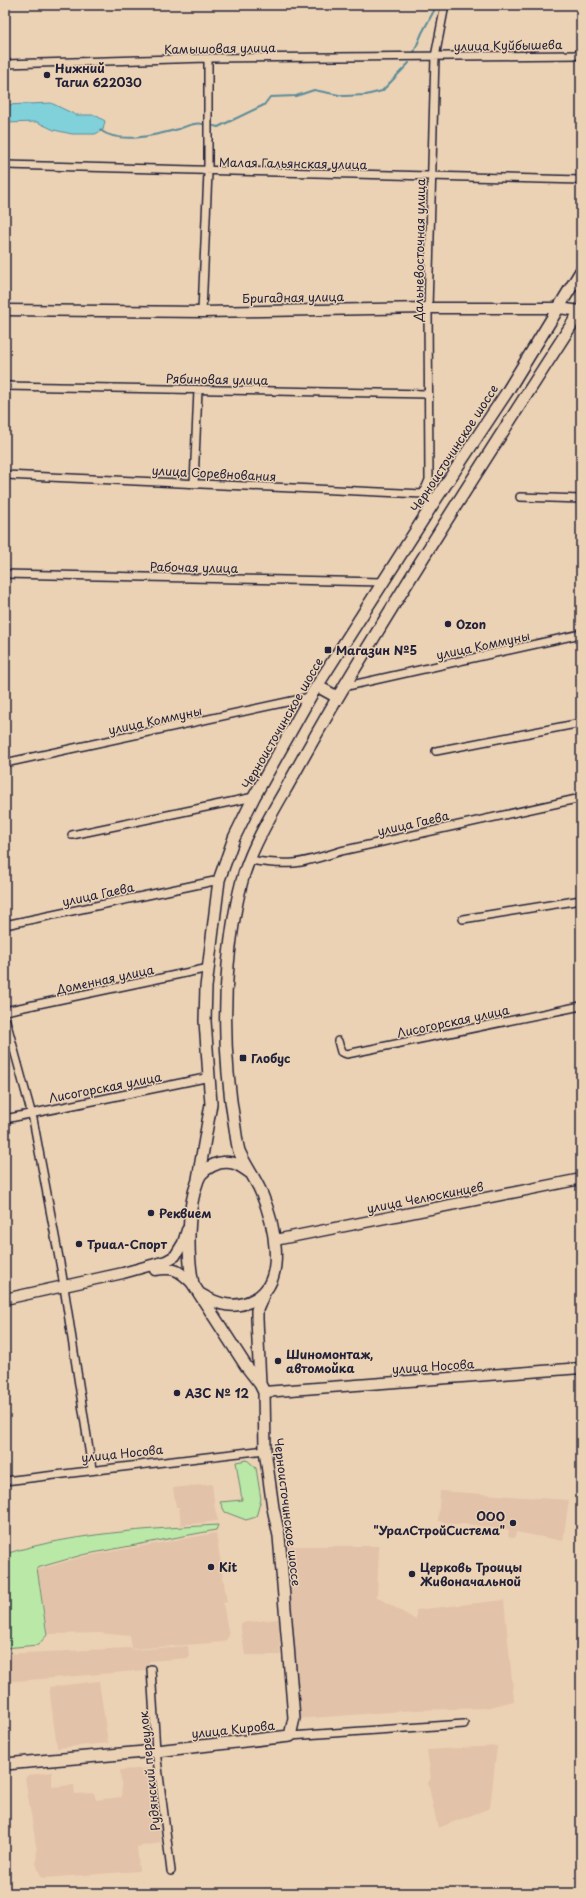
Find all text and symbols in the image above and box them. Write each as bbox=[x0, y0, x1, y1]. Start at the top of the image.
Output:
street label: улица Куйбышева bbox=[454, 35, 563, 55]
street label: Камышовая улица bbox=[164, 38, 276, 58]
place label: Нижний Тагил 622030 bbox=[55, 59, 142, 91]
marker: Нижний Тагил 622030 bbox=[42, 70, 52, 80]
street label: Малая Гальянская улица bbox=[219, 153, 368, 173]
street label: Дальневосточная улица bbox=[409, 178, 429, 323]
street label: Бригадная улица bbox=[242, 287, 345, 307]
street label: Рябиновая улица bbox=[166, 369, 269, 389]
street label: Черноисточинское шоссе bbox=[406, 381, 502, 515]
street label: улица Соревнования bbox=[151, 461, 277, 485]
street label: Рабочая улица bbox=[150, 557, 239, 577]
place label: Ozon bbox=[456, 615, 486, 633]
marker: Ozon bbox=[443, 619, 453, 629]
street label: улица Коммуны bbox=[434, 626, 532, 664]
place label: Магазин №5 bbox=[336, 641, 417, 659]
marker: Магазин №5 bbox=[323, 645, 333, 655]
street label: Черноисточинское шоссе bbox=[237, 654, 327, 792]
street label: улица Коммуны bbox=[106, 701, 204, 739]
street label: улица Гаева bbox=[375, 806, 451, 840]
street label: улица Гаева bbox=[60, 877, 136, 910]
street label: Доменная улица bbox=[54, 960, 156, 998]
street label: Лисогорская улица bbox=[395, 1000, 511, 1042]
place label: Глобус bbox=[251, 1049, 291, 1067]
marker: Глобус bbox=[238, 1053, 248, 1063]
street label: Лисогорская улица bbox=[47, 1067, 163, 1107]
street label: улица Челюскинцев bbox=[365, 1177, 485, 1217]
place label: Реквием bbox=[159, 1204, 211, 1222]
marker: Реквием bbox=[146, 1208, 156, 1218]
place label: Триал-Спорт bbox=[87, 1235, 168, 1253]
marker: Триал-Спорт bbox=[74, 1239, 84, 1249]
place label: Шиномонтаж, автомойка bbox=[286, 1345, 373, 1377]
street label: улица Носова bbox=[391, 1354, 475, 1378]
marker: Шиномонтаж, автомойка bbox=[273, 1356, 283, 1366]
place label: АЗС № 12 bbox=[184, 1384, 249, 1402]
marker: АЗС № 12 bbox=[172, 1388, 182, 1398]
street label: Черноисточинское шоссе bbox=[270, 1437, 306, 1587]
street label: улица Носова bbox=[80, 1440, 164, 1466]
place label: ООО "УралСтройСистема" bbox=[373, 1507, 505, 1539]
marker: ООО "УралСтройСистема" bbox=[508, 1518, 518, 1528]
place label: Kit bbox=[219, 1558, 237, 1576]
place label: Церковь Троицы Живоначальной bbox=[420, 1558, 522, 1590]
marker: Kit bbox=[206, 1562, 216, 1572]
marker: Церковь Троицы Живоначальной bbox=[407, 1569, 417, 1579]
street label: Рудянский переулок bbox=[134, 1709, 164, 1832]
street label: улица Кирова bbox=[191, 1716, 276, 1742]

